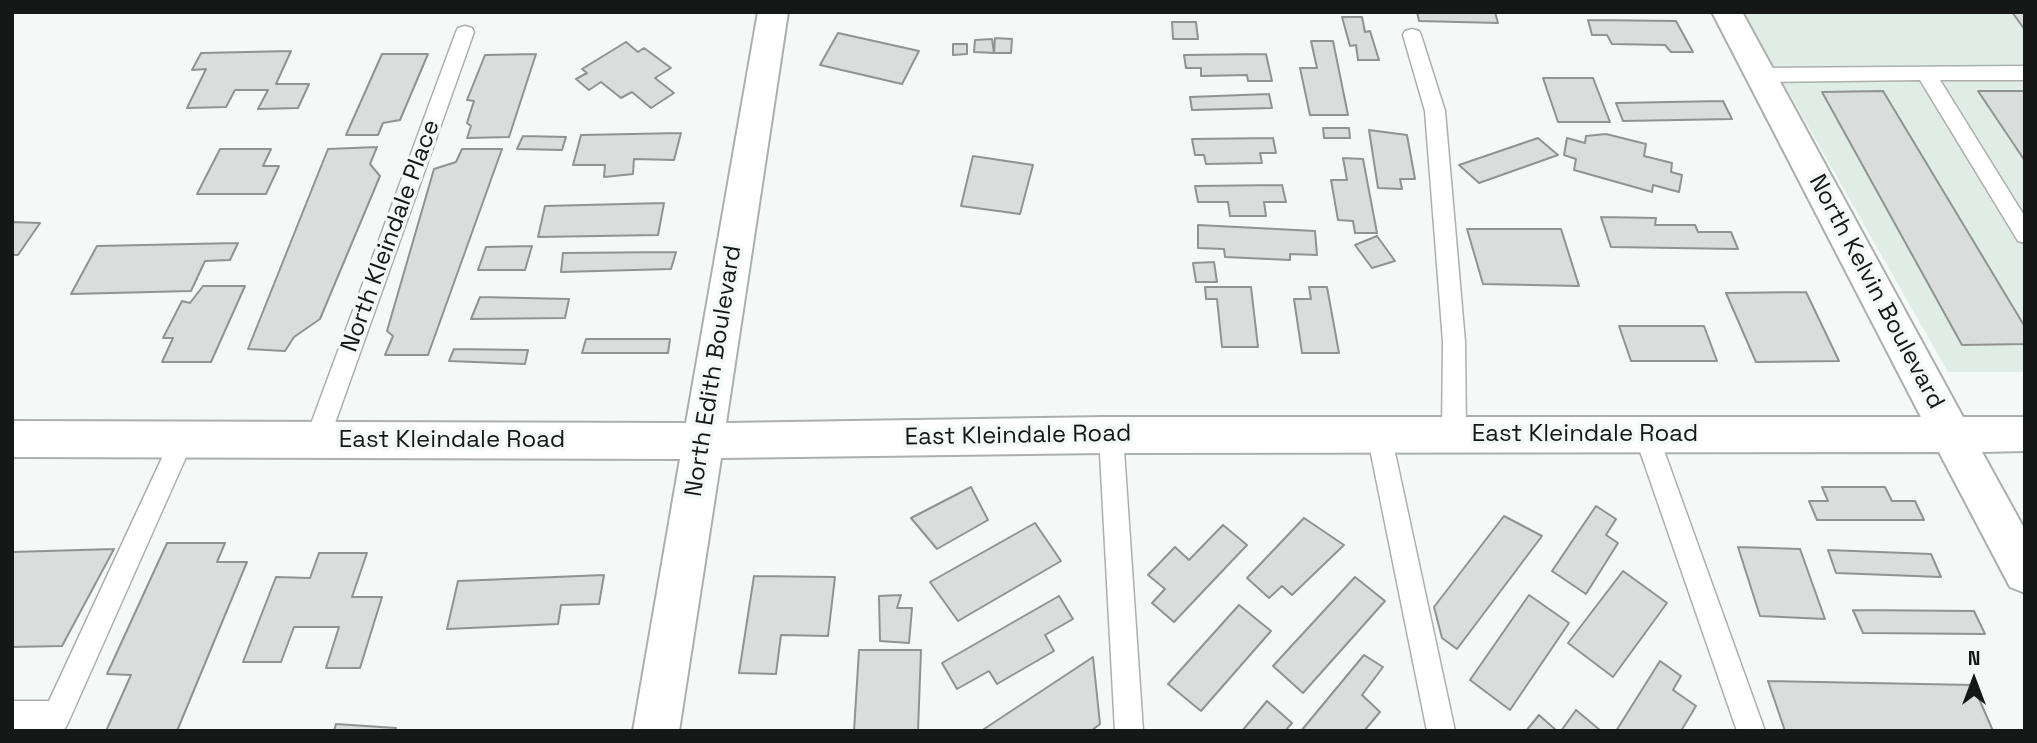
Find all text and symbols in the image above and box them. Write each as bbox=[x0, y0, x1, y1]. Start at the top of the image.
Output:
street label: North Kleindale Place bbox=[336, 116, 446, 356]
street label: North Kelvin Boulevard bbox=[1802, 170, 1950, 414]
street label: North Edith Boulevard bbox=[680, 243, 748, 499]
street label: East Kleindale Road bbox=[904, 420, 1132, 452]
street label: East Kleindale Road bbox=[1472, 420, 1698, 448]
street label: East Kleindale Road bbox=[339, 426, 565, 454]
north arrow bbox=[1939, 645, 2009, 715]
text: N bbox=[1968, 646, 1980, 671]

